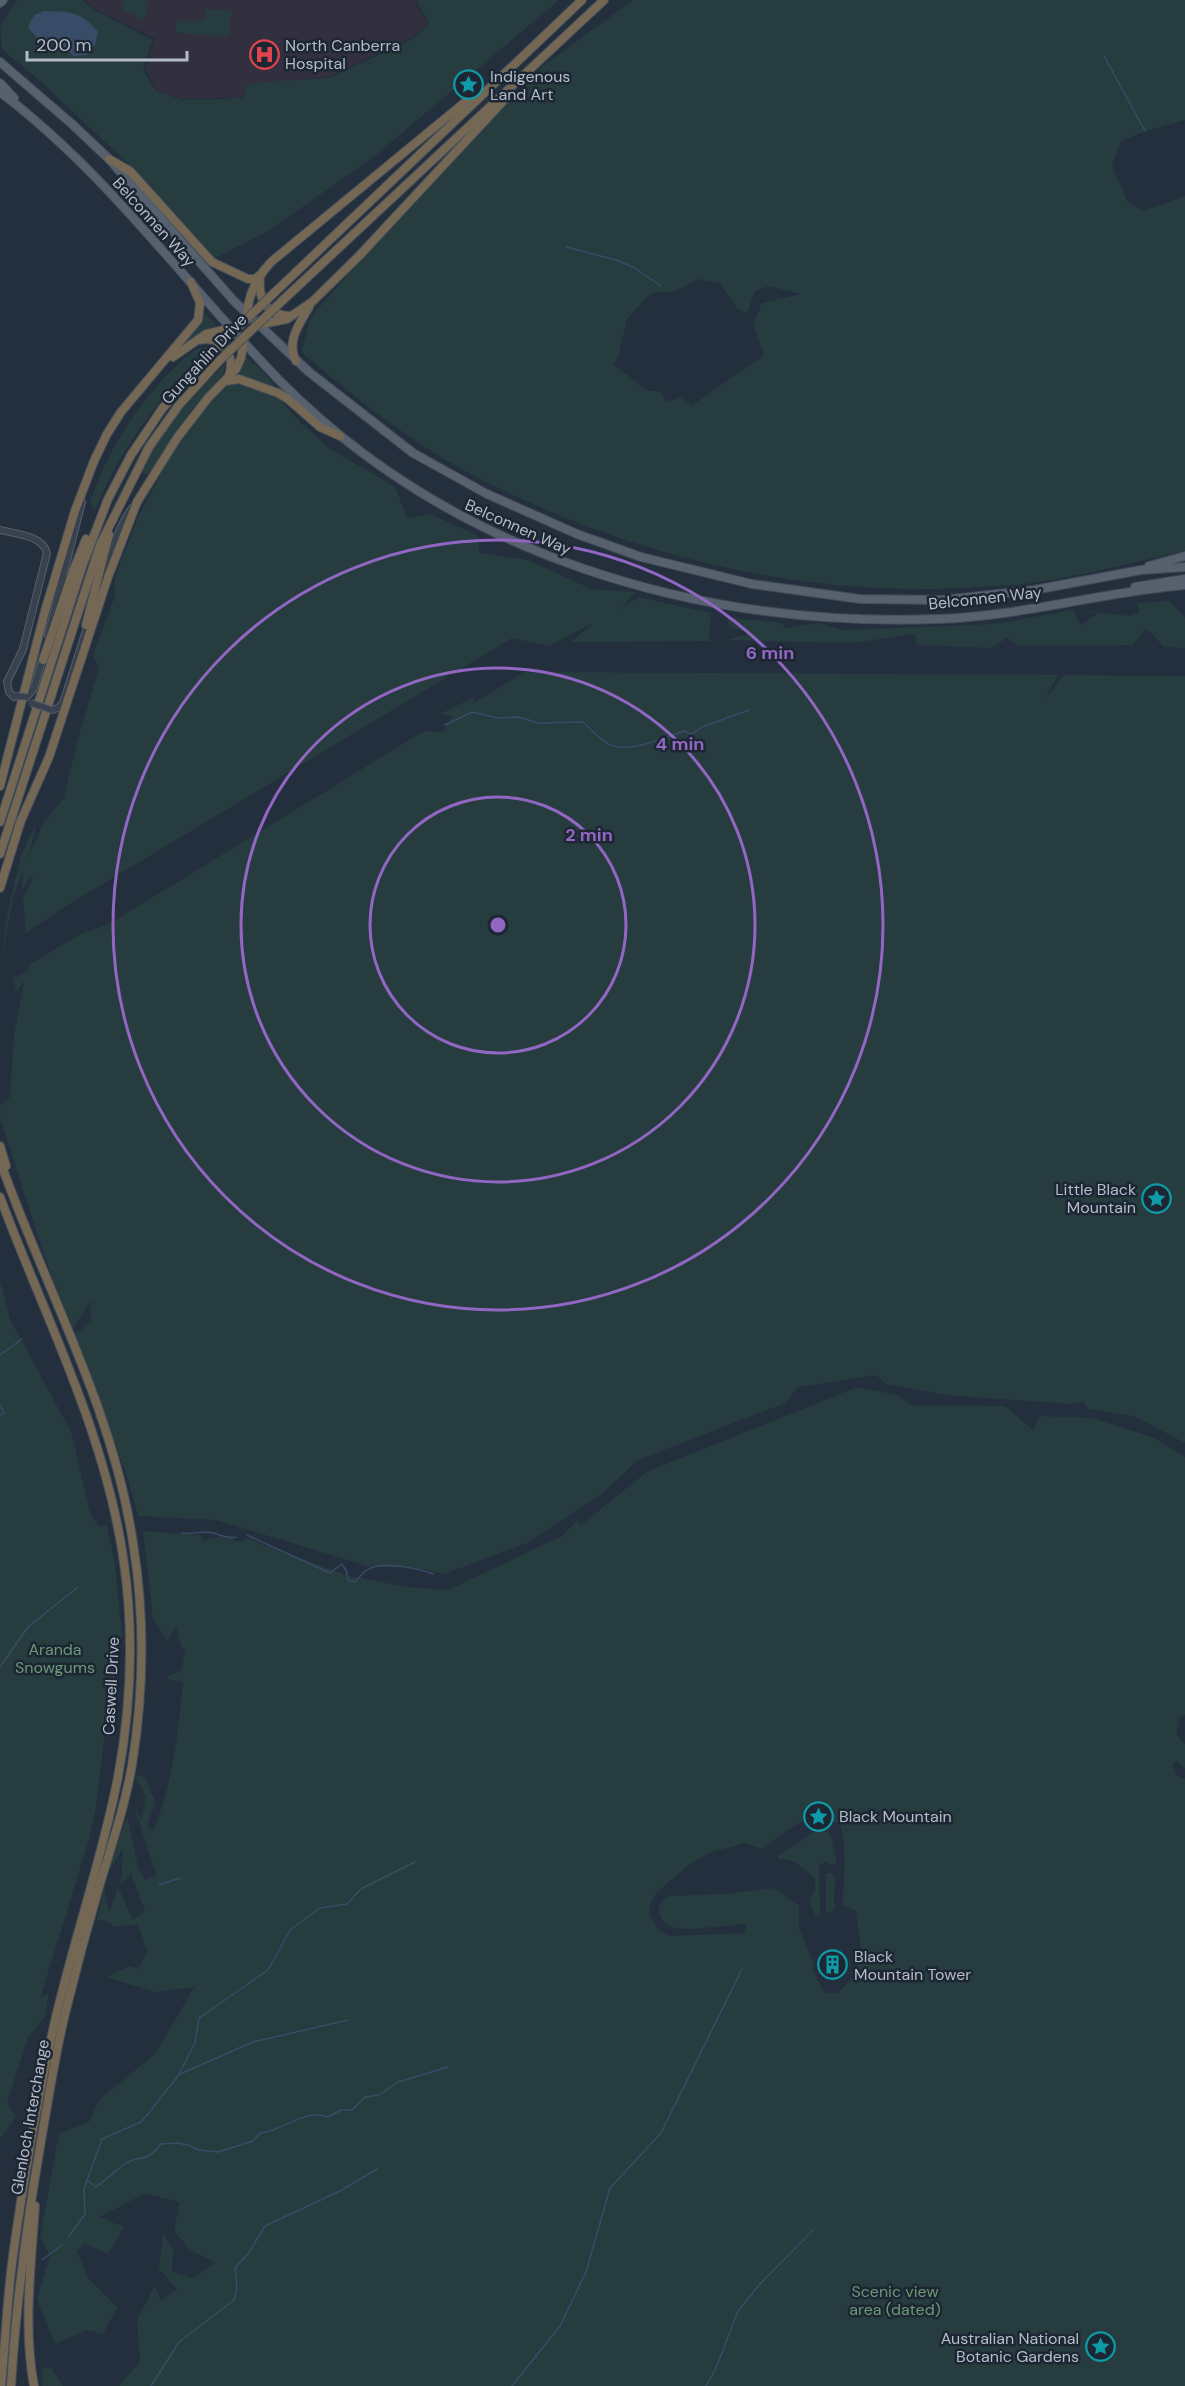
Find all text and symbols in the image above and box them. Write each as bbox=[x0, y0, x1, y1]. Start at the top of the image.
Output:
scale bar bbox=[27, 24, 188, 62]
text: 200 m bbox=[36, 33, 92, 57]
place label: North Canberra Hospital bbox=[285, 35, 400, 74]
hospital icon: North Canberra Hospital bbox=[248, 38, 280, 70]
place label: Indigenous Land Art bbox=[490, 66, 570, 105]
place icon: Indigenous Land Art bbox=[453, 69, 485, 101]
street label: Belconnen Way bbox=[108, 173, 200, 271]
street label: Gungahlin Drive bbox=[157, 309, 251, 409]
street label: Belconnen Way bbox=[462, 494, 574, 560]
street label: Belconnen Way bbox=[927, 582, 1043, 614]
text: 6 min bbox=[746, 641, 794, 665]
text: 4 min bbox=[656, 732, 704, 756]
text: 2 min bbox=[565, 823, 613, 847]
centre of rings bbox=[488, 915, 508, 935]
place label: Little Black Mountain bbox=[1055, 1179, 1136, 1218]
place icon: Little Black Mountain bbox=[1141, 1182, 1173, 1214]
street label: Caswell Drive bbox=[98, 1636, 124, 1736]
park label: Aranda Snowgums bbox=[15, 1639, 95, 1678]
place icon: Black Mountain bbox=[802, 1800, 834, 1832]
place label: Black Mountain bbox=[839, 1806, 952, 1827]
place label: Black Mountain Tower bbox=[854, 1946, 971, 1985]
building icon: Black Mountain Tower bbox=[817, 1949, 849, 1981]
street label: Glenloch Interchange bbox=[6, 2038, 54, 2196]
park label: Scenic view area (dated) bbox=[849, 2281, 941, 2320]
place label: Australian National Botanic Gardens bbox=[941, 2328, 1079, 2367]
place icon: Australian National Botanic Gardens bbox=[1084, 2331, 1116, 2363]

